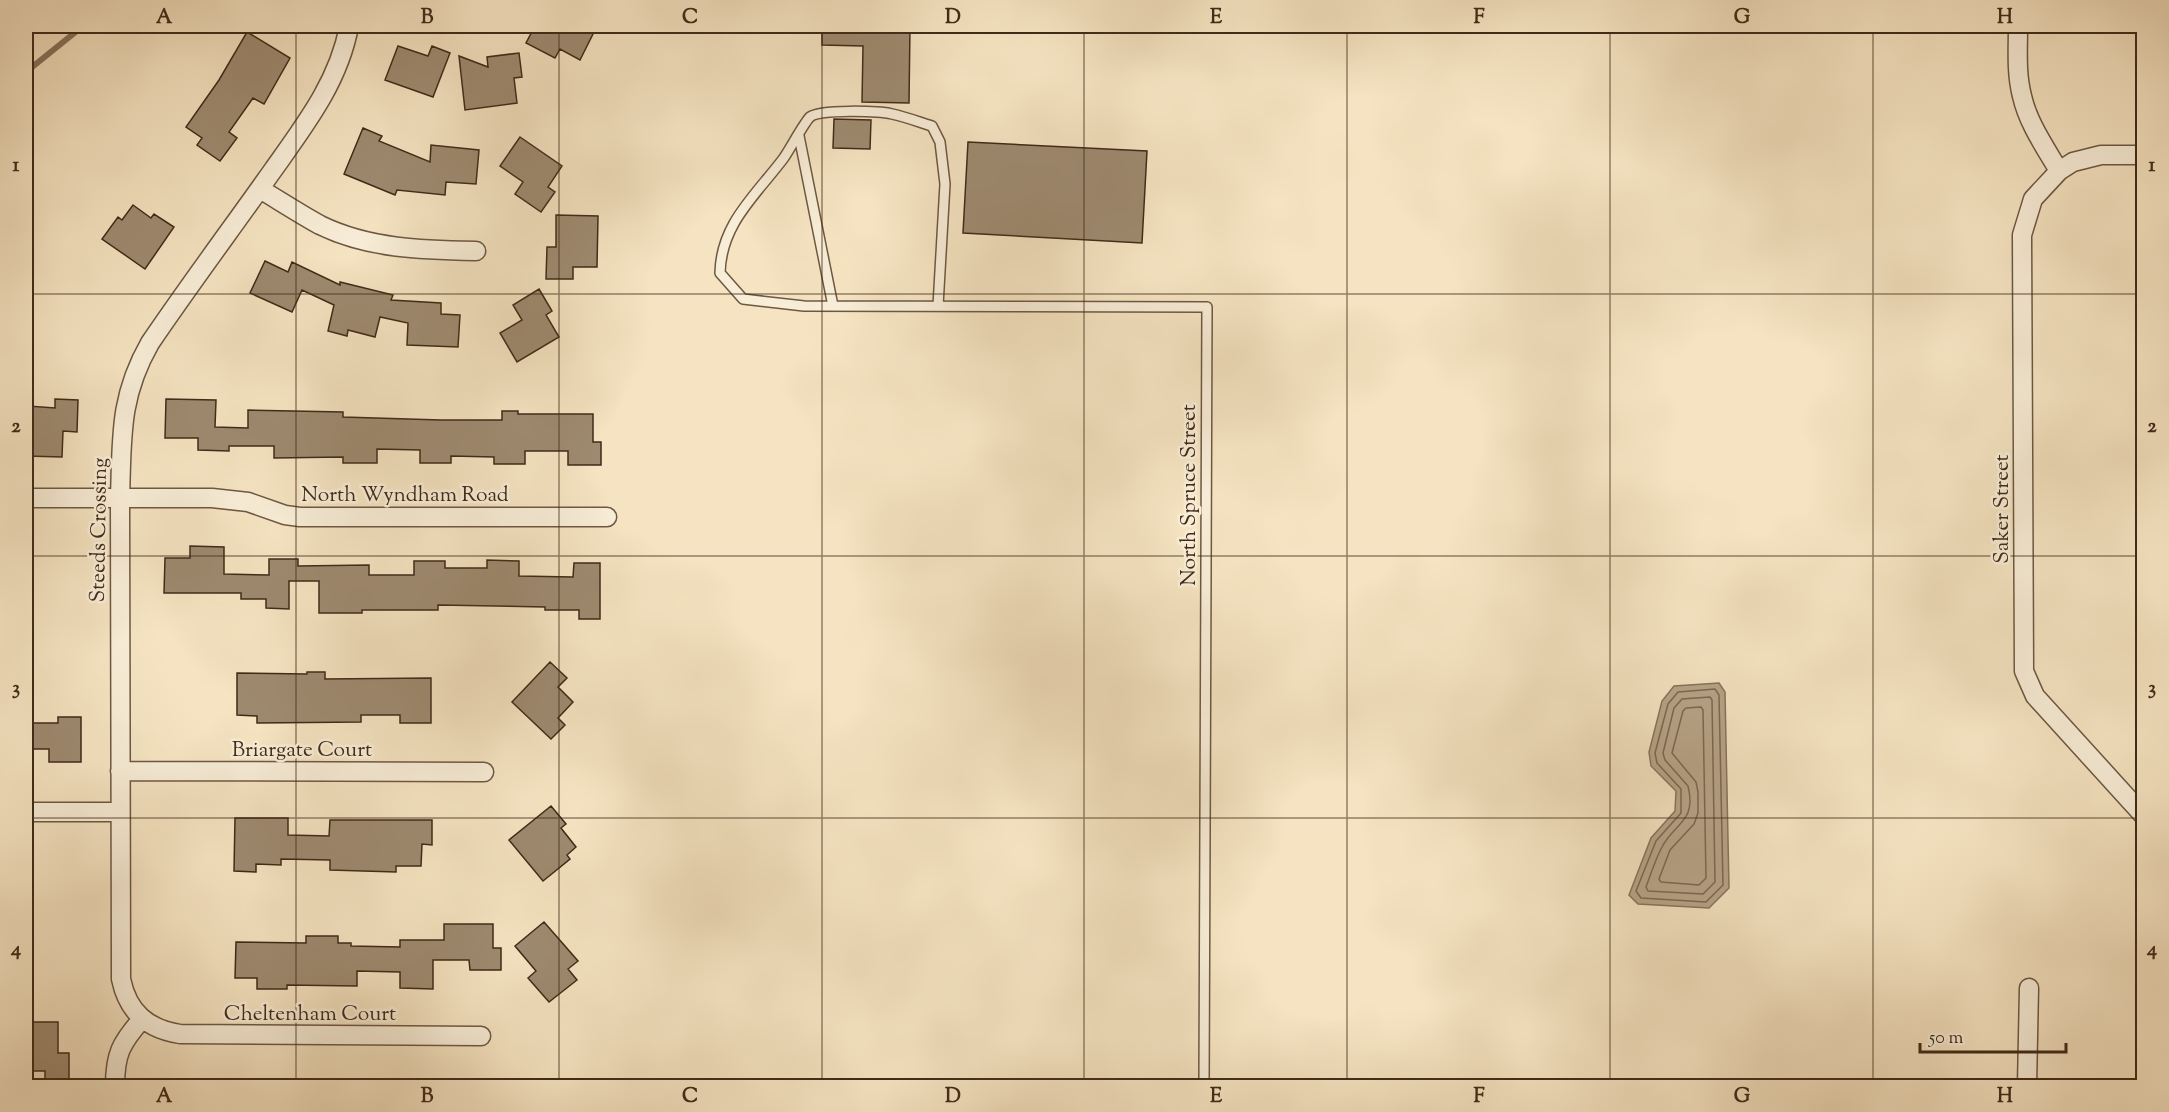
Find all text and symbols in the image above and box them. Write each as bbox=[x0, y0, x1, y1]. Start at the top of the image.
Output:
text: A bbox=[156, 4, 173, 33]
text: B bbox=[421, 4, 434, 33]
text: C bbox=[682, 4, 698, 33]
text: D bbox=[945, 4, 961, 33]
text: E bbox=[1210, 4, 1223, 33]
text: F bbox=[1473, 4, 1485, 33]
text: G bbox=[1734, 4, 1751, 33]
text: H bbox=[1997, 4, 2013, 33]
text: 1 bbox=[13, 152, 20, 181]
text: 1 bbox=[2149, 152, 2156, 181]
street label: North Spruce Street bbox=[1175, 404, 1205, 586]
text: 2 bbox=[11, 413, 21, 442]
text: 2 bbox=[2147, 413, 2157, 442]
street label: Saker Street bbox=[1988, 454, 2018, 564]
street label: Steeds Crossing bbox=[84, 457, 116, 603]
street label: North Wyndham Road bbox=[301, 481, 509, 511]
text: 3 bbox=[12, 675, 20, 704]
text: 3 bbox=[2148, 675, 2156, 704]
street label: Briargate Court bbox=[232, 736, 372, 766]
text: 4 bbox=[10, 936, 21, 965]
text: 4 bbox=[2146, 936, 2157, 965]
street label: Cheltenham Court bbox=[224, 1000, 396, 1030]
scale bar bbox=[1920, 1016, 2066, 1054]
text: 50 m bbox=[1928, 1026, 1964, 1052]
text: A bbox=[156, 1083, 173, 1112]
text: B bbox=[421, 1083, 434, 1112]
text: C bbox=[682, 1083, 698, 1112]
text: D bbox=[945, 1083, 961, 1112]
text: E bbox=[1210, 1083, 1223, 1112]
text: F bbox=[1473, 1083, 1485, 1112]
text: G bbox=[1734, 1083, 1751, 1112]
text: H bbox=[1997, 1083, 2013, 1112]

